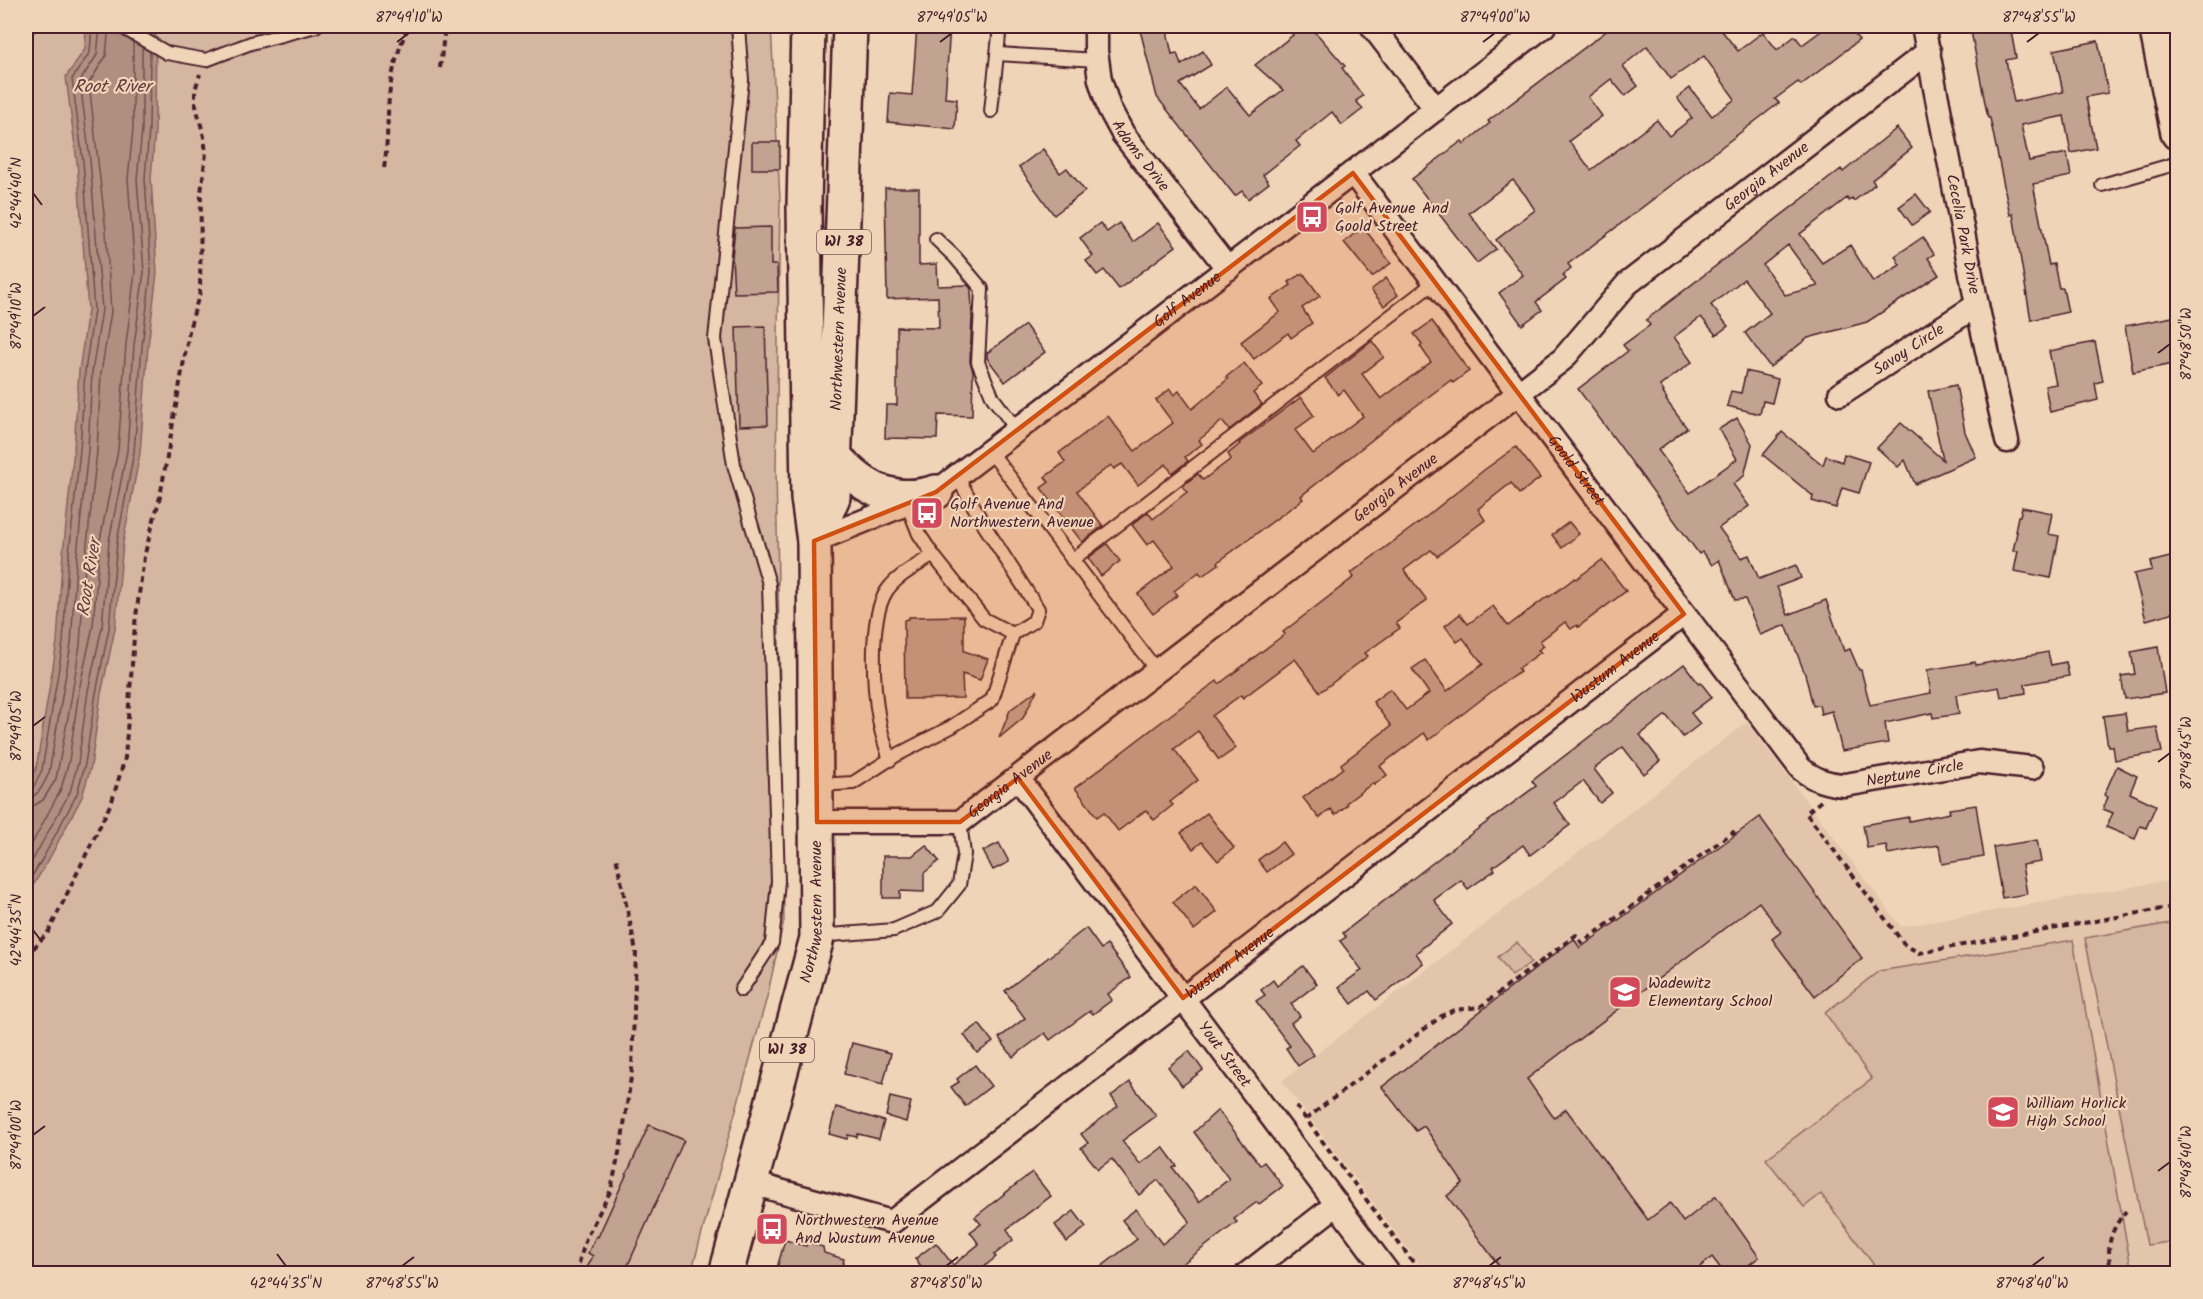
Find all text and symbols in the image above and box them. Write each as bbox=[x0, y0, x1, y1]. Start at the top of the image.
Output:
text: 87°49'10"W bbox=[375, 6, 443, 30]
text: 87°49'05"W bbox=[916, 6, 988, 30]
text: 87°49'00"W bbox=[1460, 6, 1531, 30]
text: 87°48'55"W bbox=[2002, 6, 2076, 30]
water label: Root River bbox=[73, 73, 155, 102]
street label: Adams Drive bbox=[1105, 115, 1176, 197]
street label: Georgia Avenue bbox=[1718, 135, 1814, 217]
text: 42°44'40"N bbox=[5, 157, 29, 229]
street label: Cecelia Park Drive bbox=[1939, 172, 1987, 296]
place label: Golf Avenue And Goold Street bbox=[1335, 196, 1449, 239]
bus stop icon: Golf Avenue And Goold Street bbox=[1294, 199, 1330, 235]
road number: WI 38 bbox=[817, 230, 871, 254]
street label: Golf Avenue bbox=[1148, 265, 1227, 334]
street label: Northwestern Avenue bbox=[824, 267, 854, 411]
text: 87°49'10"W bbox=[5, 282, 29, 350]
text: 87°48'50"W bbox=[2175, 307, 2199, 380]
street label: Savoy Circle bbox=[1868, 317, 1950, 382]
street label: Goold Street bbox=[1542, 430, 1612, 512]
street label: Georgia Avenue bbox=[1347, 447, 1444, 529]
place label: Golf Avenue And Northwestern Avenue bbox=[950, 492, 1094, 535]
bus stop icon: Golf Avenue And Northwestern Avenue bbox=[909, 495, 945, 531]
water label: Root River bbox=[70, 533, 111, 619]
street label: Wustum Avenue bbox=[1565, 624, 1665, 709]
text: 87°49'05"W bbox=[5, 690, 29, 762]
text: 87°48'45"W bbox=[2175, 716, 2199, 790]
street label: Georgia Avenue bbox=[962, 743, 1058, 825]
street label: Neptune Circle bbox=[1864, 752, 1965, 794]
street label: Northwestern Avenue bbox=[793, 840, 830, 986]
text: 42°44'35"N bbox=[5, 894, 29, 966]
street label: Wustum Avenue bbox=[1180, 920, 1280, 1005]
place label: Wadewitz Elementary School bbox=[1648, 971, 1773, 1014]
school or university icon: Wadewitz Elementary School bbox=[1607, 974, 1643, 1010]
street label: Yout Street bbox=[1191, 1016, 1258, 1093]
road number: WI 38 bbox=[760, 1038, 814, 1062]
place label: William Horlick High School bbox=[2026, 1091, 2127, 1134]
school or university icon: William Horlick High School bbox=[1985, 1094, 2021, 1130]
text: 87°49'00"W bbox=[5, 1099, 29, 1170]
text: 87°48'40"W bbox=[2175, 1125, 2199, 1198]
place label: Northwestern Avenue And Wustum Avenue bbox=[795, 1208, 939, 1251]
bus stop icon: Northwestern Avenue And Wustum Avenue bbox=[754, 1211, 790, 1247]
text: 42°44'35"N bbox=[250, 1272, 322, 1296]
text: 87°48'55"W bbox=[365, 1272, 439, 1296]
text: 87°48'50"W bbox=[910, 1272, 983, 1296]
text: 87°48'45"W bbox=[1452, 1272, 1526, 1296]
text: 87°48'40"W bbox=[1996, 1272, 2069, 1296]

